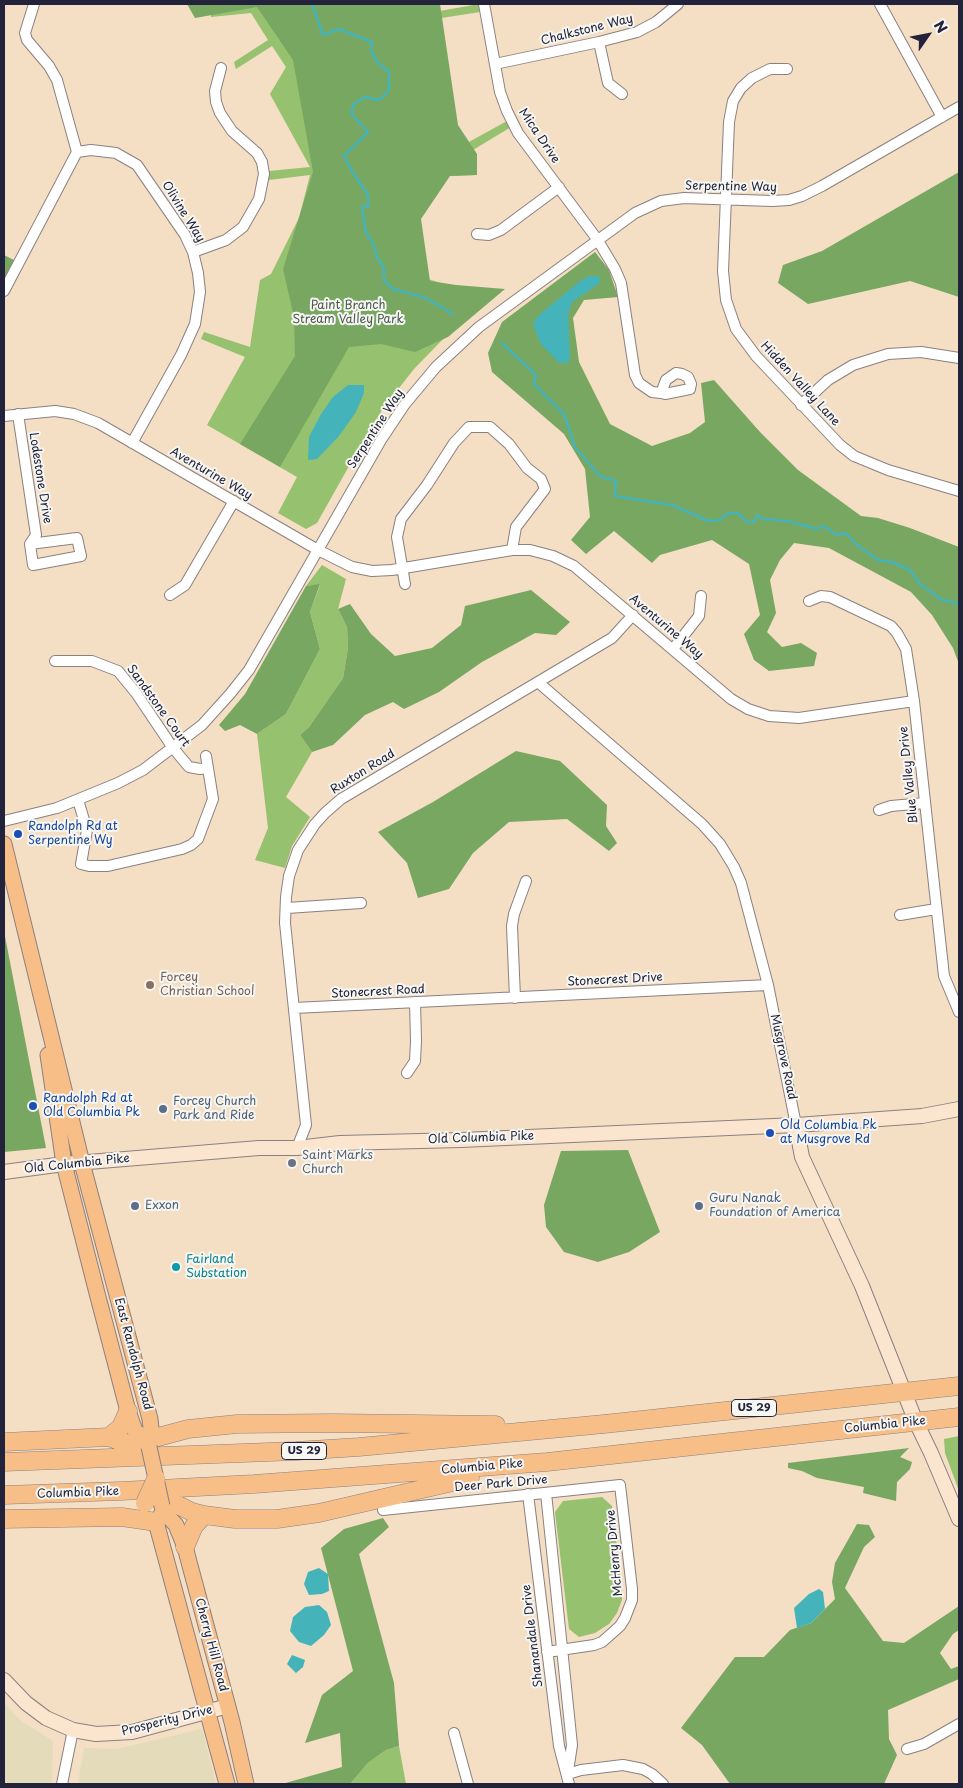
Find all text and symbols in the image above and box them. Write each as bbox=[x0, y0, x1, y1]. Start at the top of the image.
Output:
north arrow bbox=[903, 10, 953, 60]
street label: Chalkstone Way bbox=[539, 12, 635, 48]
text: N bbox=[929, 16, 953, 37]
street label: Mica Drive bbox=[515, 106, 563, 166]
street label: Olivine Way bbox=[158, 179, 208, 245]
street label: Serpentine Way bbox=[685, 179, 777, 195]
park label: Paint Branch Stream Valley Park bbox=[292, 299, 404, 327]
street label: Hidden Valley Lane bbox=[757, 339, 843, 429]
street label: Serpentine Way bbox=[345, 387, 407, 471]
street label: Lodestone Drive bbox=[26, 431, 54, 525]
street label: Aventurine Way bbox=[167, 445, 255, 503]
street label: Aventurine Way bbox=[626, 592, 706, 662]
street label: Sandstone Court bbox=[123, 662, 193, 750]
street label: Blue Valley Drive bbox=[897, 725, 921, 825]
street label: Ruxton Road bbox=[328, 747, 398, 797]
place label: Randolph Rd at Serpentine Wy bbox=[28, 820, 118, 848]
marker: Randolph Rd at Serpentine Wy bbox=[12, 828, 24, 840]
street label: Stonecrest Drive bbox=[567, 970, 663, 990]
place label: Forcey Christian School bbox=[160, 971, 254, 999]
marker: Forcey Christian School bbox=[144, 979, 156, 991]
street label: Stonecrest Road bbox=[331, 982, 425, 1002]
street label: Musgrove Road bbox=[767, 1013, 799, 1101]
place label: Randolph Rd at Old Columbia Pk bbox=[43, 1092, 140, 1120]
place label: Forcey Church Park and Ride bbox=[173, 1095, 256, 1123]
marker: Randolph Rd at Old Columbia Pk bbox=[27, 1100, 39, 1112]
marker: Forcey Church Park and Ride bbox=[157, 1103, 169, 1115]
place label: Old Columbia Pk at Musgrove Rd bbox=[780, 1119, 877, 1147]
marker: Old Columbia Pk at Musgrove Rd bbox=[764, 1127, 776, 1139]
street label: Old Columbia Pike bbox=[428, 1129, 534, 1147]
place label: Saint Marks Church bbox=[302, 1149, 373, 1177]
street label: Old Columbia Pike bbox=[23, 1151, 131, 1177]
marker: Saint Marks Church bbox=[286, 1157, 298, 1169]
place label: Guru Nanak Foundation of America bbox=[709, 1192, 840, 1220]
place label: Exxon bbox=[145, 1199, 179, 1213]
marker: Exxon bbox=[129, 1200, 141, 1212]
marker: Guru Nanak Foundation of America bbox=[693, 1200, 705, 1212]
place label: Fairland Substation bbox=[186, 1253, 247, 1281]
marker: Fairland Substation bbox=[170, 1261, 182, 1273]
street label: East Randolph Road bbox=[111, 1296, 155, 1412]
road number: US 29 bbox=[732, 1400, 776, 1416]
street label: Columbia Pike bbox=[843, 1414, 927, 1436]
road number: US 29 bbox=[282, 1442, 326, 1460]
street label: Columbia Pike bbox=[440, 1456, 524, 1478]
street label: Deer Park Drive bbox=[454, 1473, 548, 1495]
street label: Columbia Pike bbox=[37, 1484, 119, 1502]
street label: McHenry Drive bbox=[604, 1509, 626, 1597]
street label: Shanandale Drive bbox=[520, 1584, 546, 1688]
street label: Cherry Hill Road bbox=[192, 1597, 230, 1693]
street label: Prosperity Drive bbox=[120, 1703, 214, 1739]

